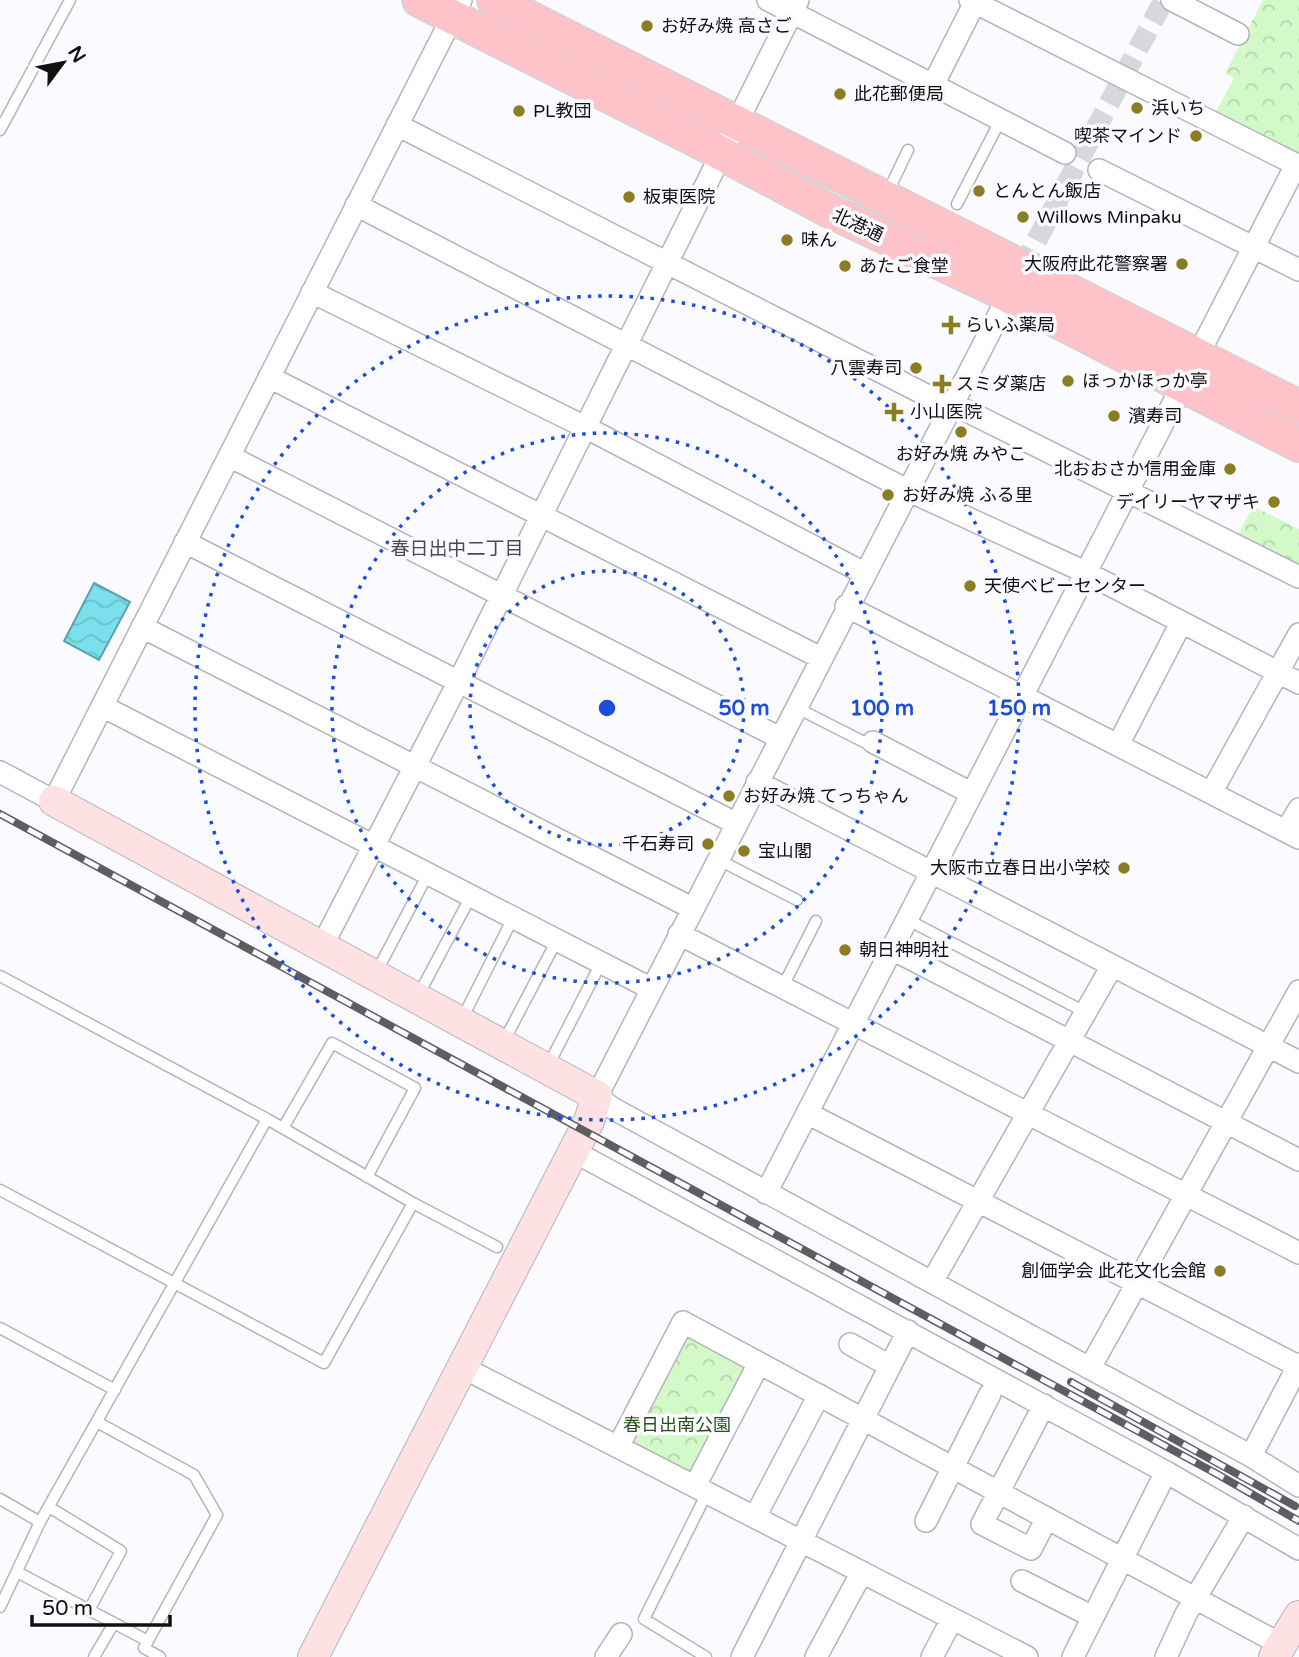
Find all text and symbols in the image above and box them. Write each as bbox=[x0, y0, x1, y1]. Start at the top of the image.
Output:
place label: お好み焼 高さご bbox=[661, 15, 792, 37]
marker: お好み焼 高さご bbox=[639, 18, 655, 34]
north arrow bbox=[28, 28, 98, 98]
text: N bbox=[63, 42, 90, 67]
place label: 此花郵便局 bbox=[854, 83, 944, 105]
marker: 此花郵便局 bbox=[832, 86, 848, 102]
place label: 浜いち bbox=[1151, 97, 1205, 119]
place label: PL教団 bbox=[533, 100, 591, 122]
marker: 浜いち bbox=[1129, 100, 1145, 116]
marker: PL教団 bbox=[511, 103, 527, 119]
place label: 喫茶マインド bbox=[1074, 125, 1182, 147]
marker: 喫茶マインド bbox=[1188, 128, 1204, 144]
place label: とんとん飯店 bbox=[993, 180, 1101, 202]
marker: とんとん飯店 bbox=[971, 183, 987, 199]
place label: 板東医院 bbox=[643, 186, 715, 208]
marker: 板東医院 bbox=[621, 189, 637, 205]
street label: 北港通 bbox=[829, 204, 887, 246]
place label: Willows Minpaku bbox=[1037, 206, 1182, 228]
marker: Willows Minpaku bbox=[1015, 209, 1031, 225]
place label: 味ん bbox=[801, 229, 837, 251]
marker: 味ん bbox=[779, 232, 795, 248]
place label: 大阪府此花警察署 bbox=[1024, 253, 1168, 275]
place label: あたご食堂 bbox=[859, 255, 949, 277]
marker: 大阪府此花警察署 bbox=[1174, 256, 1190, 272]
marker: あたご食堂 bbox=[837, 258, 853, 274]
place label: らいふ薬局 bbox=[965, 314, 1055, 336]
marker: らいふ薬局 bbox=[943, 317, 959, 333]
place label: 八雲寿司 bbox=[830, 357, 902, 379]
marker: 八雲寿司 bbox=[908, 360, 924, 376]
place label: ほっかほっか亭 bbox=[1082, 370, 1208, 392]
place label: スミダ薬店 bbox=[956, 373, 1046, 395]
marker: ほっかほっか亭 bbox=[1060, 373, 1076, 389]
marker: スミダ薬店 bbox=[934, 376, 950, 392]
place label: 小山医院 bbox=[910, 401, 982, 423]
marker: 小山医院 bbox=[884, 402, 904, 422]
place label: 濱寿司 bbox=[1128, 405, 1182, 427]
marker: 濱寿司 bbox=[1106, 408, 1122, 424]
marker: お好み焼 みやこ bbox=[953, 424, 969, 440]
place label: お好み焼 みやこ bbox=[896, 443, 1026, 465]
place label: 北おおさか信用金庫 bbox=[1054, 458, 1216, 480]
marker: 北おおさか信用金庫 bbox=[1222, 461, 1238, 477]
place label: お好み焼 ふる里 bbox=[902, 484, 1033, 506]
marker: お好み焼 ふる里 bbox=[880, 487, 896, 503]
place label: デイリーヤマザキ bbox=[1116, 491, 1260, 513]
marker: デイリーヤマザキ bbox=[1266, 494, 1282, 510]
district label: 春日出中二丁目 bbox=[390, 538, 524, 560]
place label: 天使ベビーセンター bbox=[984, 575, 1146, 597]
marker: 天使ベビーセンター bbox=[962, 578, 978, 594]
centre of rings bbox=[595, 696, 619, 720]
text: 50 m bbox=[718, 696, 770, 721]
text: 100 m bbox=[850, 696, 914, 721]
text: 150 m bbox=[987, 696, 1051, 721]
place label: お好み焼 てっちゃん bbox=[743, 785, 909, 807]
marker: お好み焼 てっちゃん bbox=[721, 788, 737, 804]
place label: 千石寿司 bbox=[622, 833, 694, 855]
marker: 千石寿司 bbox=[700, 836, 716, 852]
place label: 宝山閣 bbox=[758, 840, 812, 862]
marker: 宝山閣 bbox=[736, 843, 752, 859]
place label: 大阪市立春日出小学校 bbox=[930, 857, 1110, 879]
marker: 大阪市立春日出小学校 bbox=[1116, 860, 1132, 876]
place label: 朝日神明社 bbox=[859, 939, 949, 961]
marker: 朝日神明社 bbox=[837, 942, 853, 958]
place label: 創価学会 此花文化会館 bbox=[1021, 1260, 1206, 1282]
marker: 創価学会 此花文化会館 bbox=[1212, 1263, 1228, 1279]
park label: 春日出南公園 bbox=[623, 1414, 731, 1436]
scale bar bbox=[32, 1584, 170, 1628]
text: 50 m bbox=[42, 1596, 93, 1621]

